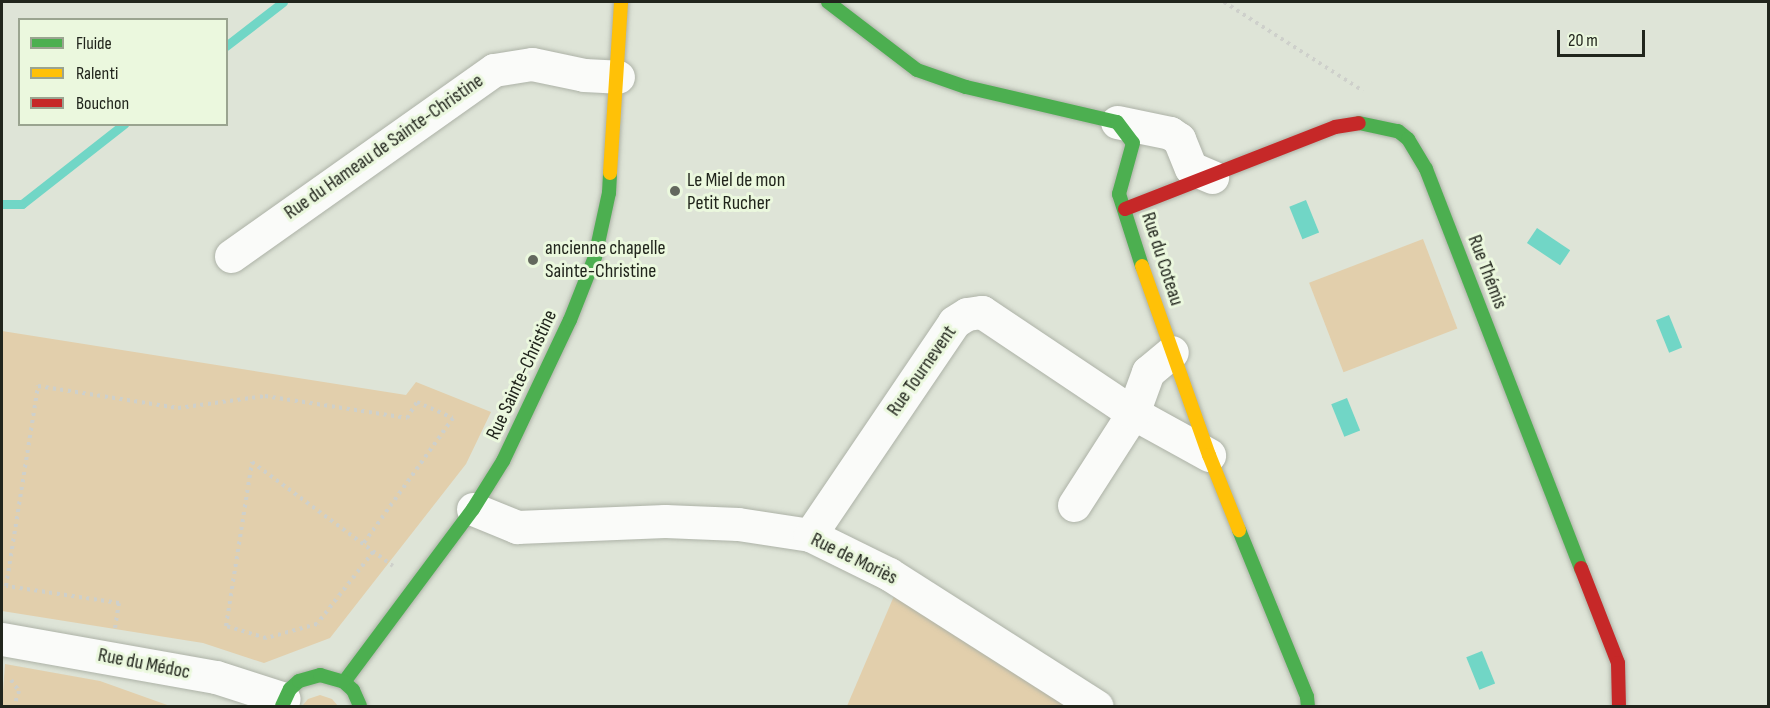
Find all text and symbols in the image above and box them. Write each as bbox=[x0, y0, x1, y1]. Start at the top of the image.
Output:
legend bbox=[18, 18, 228, 126]
scale bar bbox=[1560, 18, 1648, 56]
text: 20 m bbox=[1568, 30, 1598, 51]
text: Fluide bbox=[76, 33, 112, 54]
text: Ralenti bbox=[76, 63, 118, 84]
street label: Rue du Hameau de Sainte-Christine bbox=[280, 69, 488, 225]
text: Bouchon bbox=[76, 93, 129, 114]
place label: Le Miel de mon Petit Rucher bbox=[687, 168, 785, 215]
marker: Le Miel de mon Petit Rucher bbox=[668, 184, 682, 198]
street label: Rue du Coteau bbox=[1136, 209, 1188, 309]
street label: Rue Thémis bbox=[1462, 232, 1512, 312]
place label: ancienne chapelle Sainte-Christine bbox=[545, 237, 665, 284]
marker: ancienne chapelle Sainte-Christine bbox=[526, 253, 540, 267]
street label: Rue Sainte-Christine bbox=[482, 306, 562, 444]
street label: Rue Tournevent bbox=[882, 321, 962, 421]
street label: Rue de Moriès bbox=[807, 528, 901, 590]
street label: Rue du Médoc bbox=[96, 643, 192, 685]

